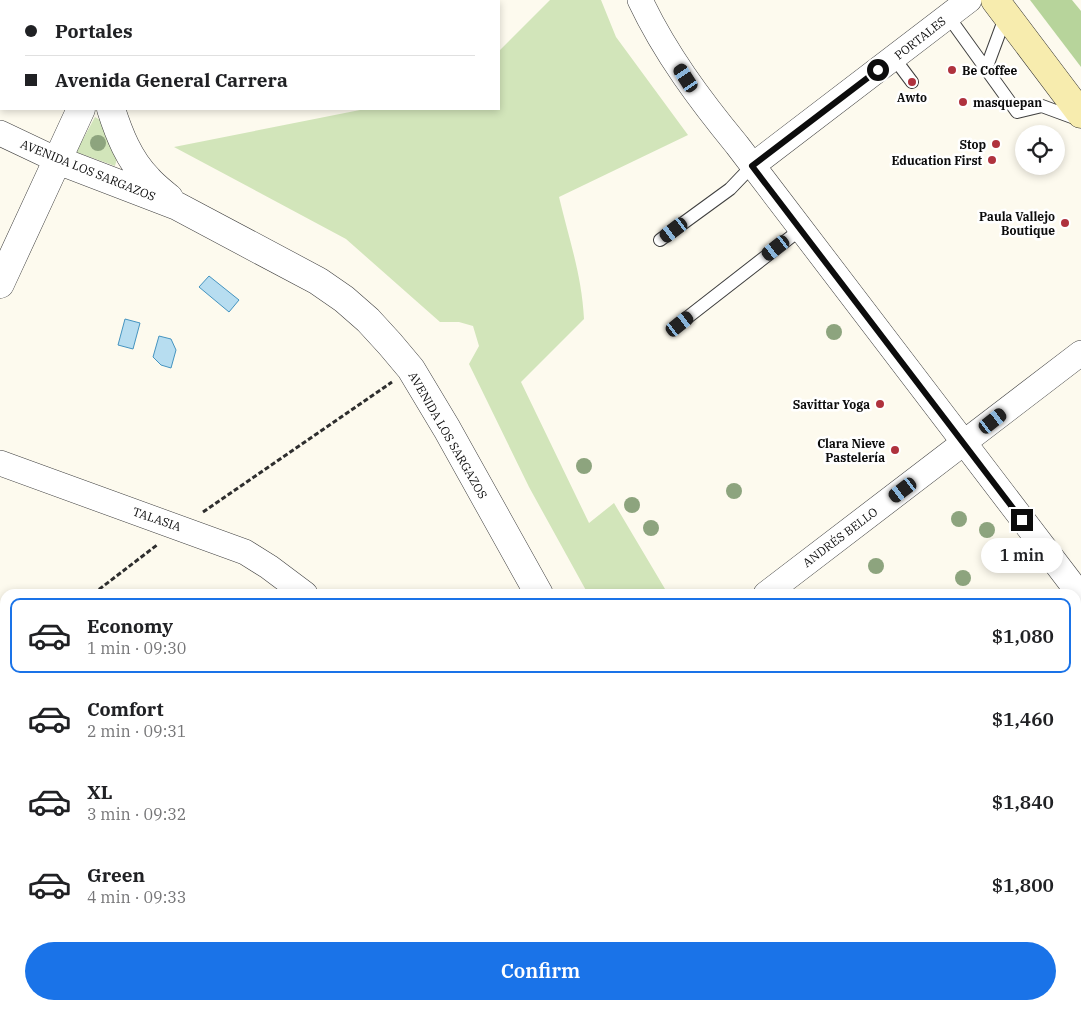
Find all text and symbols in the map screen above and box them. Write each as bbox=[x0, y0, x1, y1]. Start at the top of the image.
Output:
street label: PORTALES bbox=[891, 13, 949, 63]
text: Portales bbox=[55, 19, 133, 43]
route start bbox=[867, 59, 889, 81]
car bbox=[671, 61, 700, 95]
place label: Be Coffee bbox=[962, 63, 1018, 78]
marker: Be Coffee bbox=[946, 64, 958, 76]
text: Avenida General Carrera bbox=[55, 68, 288, 92]
marker: Awto bbox=[906, 76, 918, 88]
place label: Awto bbox=[897, 90, 927, 105]
place label: masquepan bbox=[973, 95, 1042, 110]
marker: masquepan bbox=[957, 96, 969, 108]
map controls bbox=[1015, 125, 1065, 175]
button: locate bbox=[1015, 125, 1065, 175]
street label: AVENIDA LOS SARGAZOS bbox=[18, 136, 158, 204]
place label: Stop bbox=[959, 137, 986, 152]
marker: Stop bbox=[990, 138, 1002, 150]
place label: Education First bbox=[892, 153, 983, 168]
marker: Education First bbox=[986, 154, 998, 166]
place label: Paula Vallejo Boutique bbox=[979, 209, 1055, 238]
car bbox=[657, 215, 690, 245]
marker: Paula Vallejo Boutique bbox=[1059, 217, 1071, 229]
car bbox=[759, 233, 792, 263]
car bbox=[663, 309, 696, 339]
street label: AVENIDA LOS SARGAZOS bbox=[405, 369, 491, 501]
place label: Savittar Yoga bbox=[793, 397, 870, 412]
marker: Savittar Yoga bbox=[874, 398, 886, 410]
car bbox=[976, 406, 1009, 436]
place label: Clara Nieve Pastelería bbox=[817, 436, 885, 465]
marker: Clara Nieve Pastelería bbox=[889, 444, 901, 456]
car bbox=[886, 475, 919, 505]
street label: TALASIA bbox=[131, 504, 184, 535]
street label: ANDRÉS BELLO bbox=[800, 504, 880, 570]
route end bbox=[1011, 509, 1033, 531]
callout: 1 min bbox=[981, 538, 1063, 572]
text: 1 min bbox=[1000, 545, 1044, 565]
icon: car bbox=[27, 613, 72, 658]
text: Economy bbox=[87, 614, 173, 638]
text: $1,080 bbox=[992, 624, 1054, 648]
text: 1 min · 09:30 bbox=[87, 638, 186, 658]
icon: car bbox=[27, 696, 72, 741]
text: Comfort bbox=[87, 697, 164, 721]
text: $1,460 bbox=[992, 707, 1054, 731]
text: 2 min · 09:31 bbox=[87, 721, 186, 741]
icon: car bbox=[27, 779, 72, 824]
text: XL bbox=[87, 780, 113, 804]
text: $1,840 bbox=[992, 790, 1054, 814]
text: 3 min · 09:32 bbox=[87, 804, 186, 824]
icon: car bbox=[27, 862, 72, 907]
text: Green bbox=[87, 863, 145, 887]
text: $1,800 bbox=[992, 873, 1054, 897]
text: 4 min · 09:33 bbox=[87, 887, 186, 907]
button: Confirm bbox=[25, 942, 1056, 1000]

